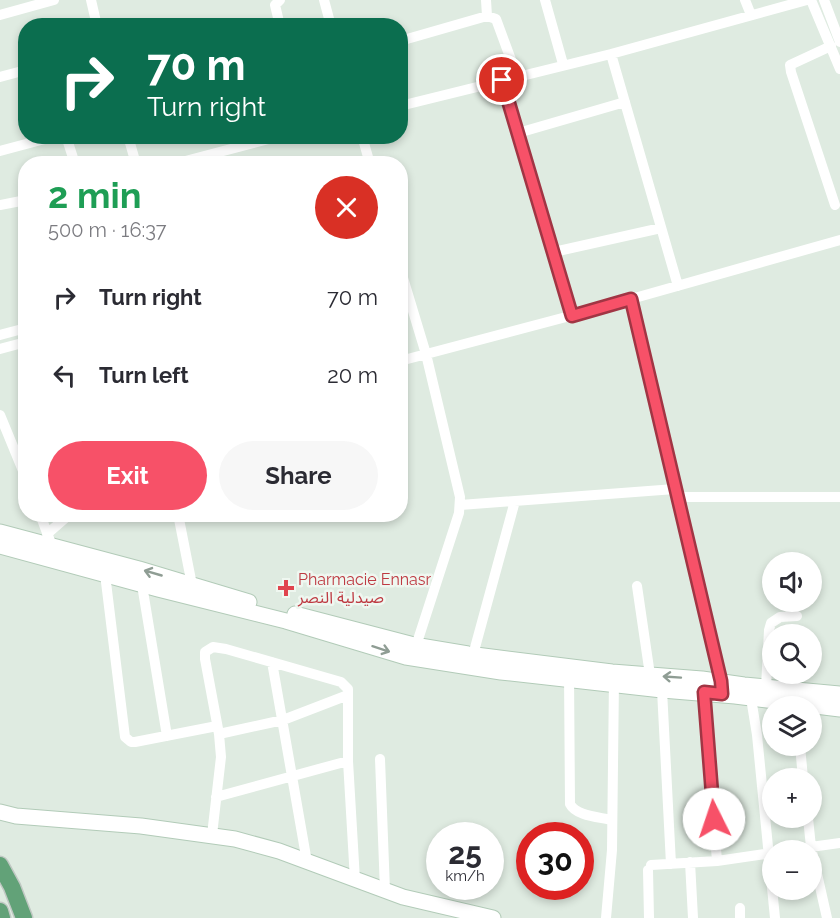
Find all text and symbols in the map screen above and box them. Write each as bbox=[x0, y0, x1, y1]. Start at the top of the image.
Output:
text: 70 m bbox=[147, 41, 246, 90]
icon: right bbox=[48, 42, 126, 120]
pin bbox=[476, 54, 527, 105]
icon: arrive bbox=[485, 63, 518, 96]
text: Turn right bbox=[147, 91, 266, 122]
text: 2 min bbox=[48, 174, 141, 216]
button: close bbox=[315, 176, 378, 239]
text: 500 m · 16:37 bbox=[48, 218, 167, 242]
icon: right bbox=[48, 281, 81, 314]
text: Turn right bbox=[99, 284, 202, 310]
text: 70 m bbox=[327, 284, 378, 310]
icon: left bbox=[48, 359, 81, 392]
text: Turn left bbox=[99, 362, 189, 388]
text: 20 m bbox=[327, 362, 378, 388]
button: Exit bbox=[48, 441, 207, 510]
button: Share bbox=[219, 441, 378, 510]
map controls bbox=[762, 552, 822, 900]
button: sound bbox=[762, 552, 822, 612]
one-way arrow bbox=[144, 567, 163, 578]
place label: Pharmacie Ennasr صيدلية النصر bbox=[297, 570, 432, 607]
marker: Pharmacie Ennasr صيدلية النصر bbox=[279, 581, 293, 595]
button: search bbox=[762, 624, 822, 684]
one-way arrow bbox=[371, 644, 390, 655]
one-way arrow bbox=[663, 671, 683, 682]
button: layers bbox=[762, 696, 822, 756]
button: + bbox=[762, 768, 822, 828]
position arrow bbox=[682, 787, 746, 851]
speed limit sign: 30 bbox=[516, 822, 594, 900]
text: 25 bbox=[448, 836, 482, 871]
button: − bbox=[762, 840, 822, 900]
text: km/h bbox=[445, 867, 485, 885]

